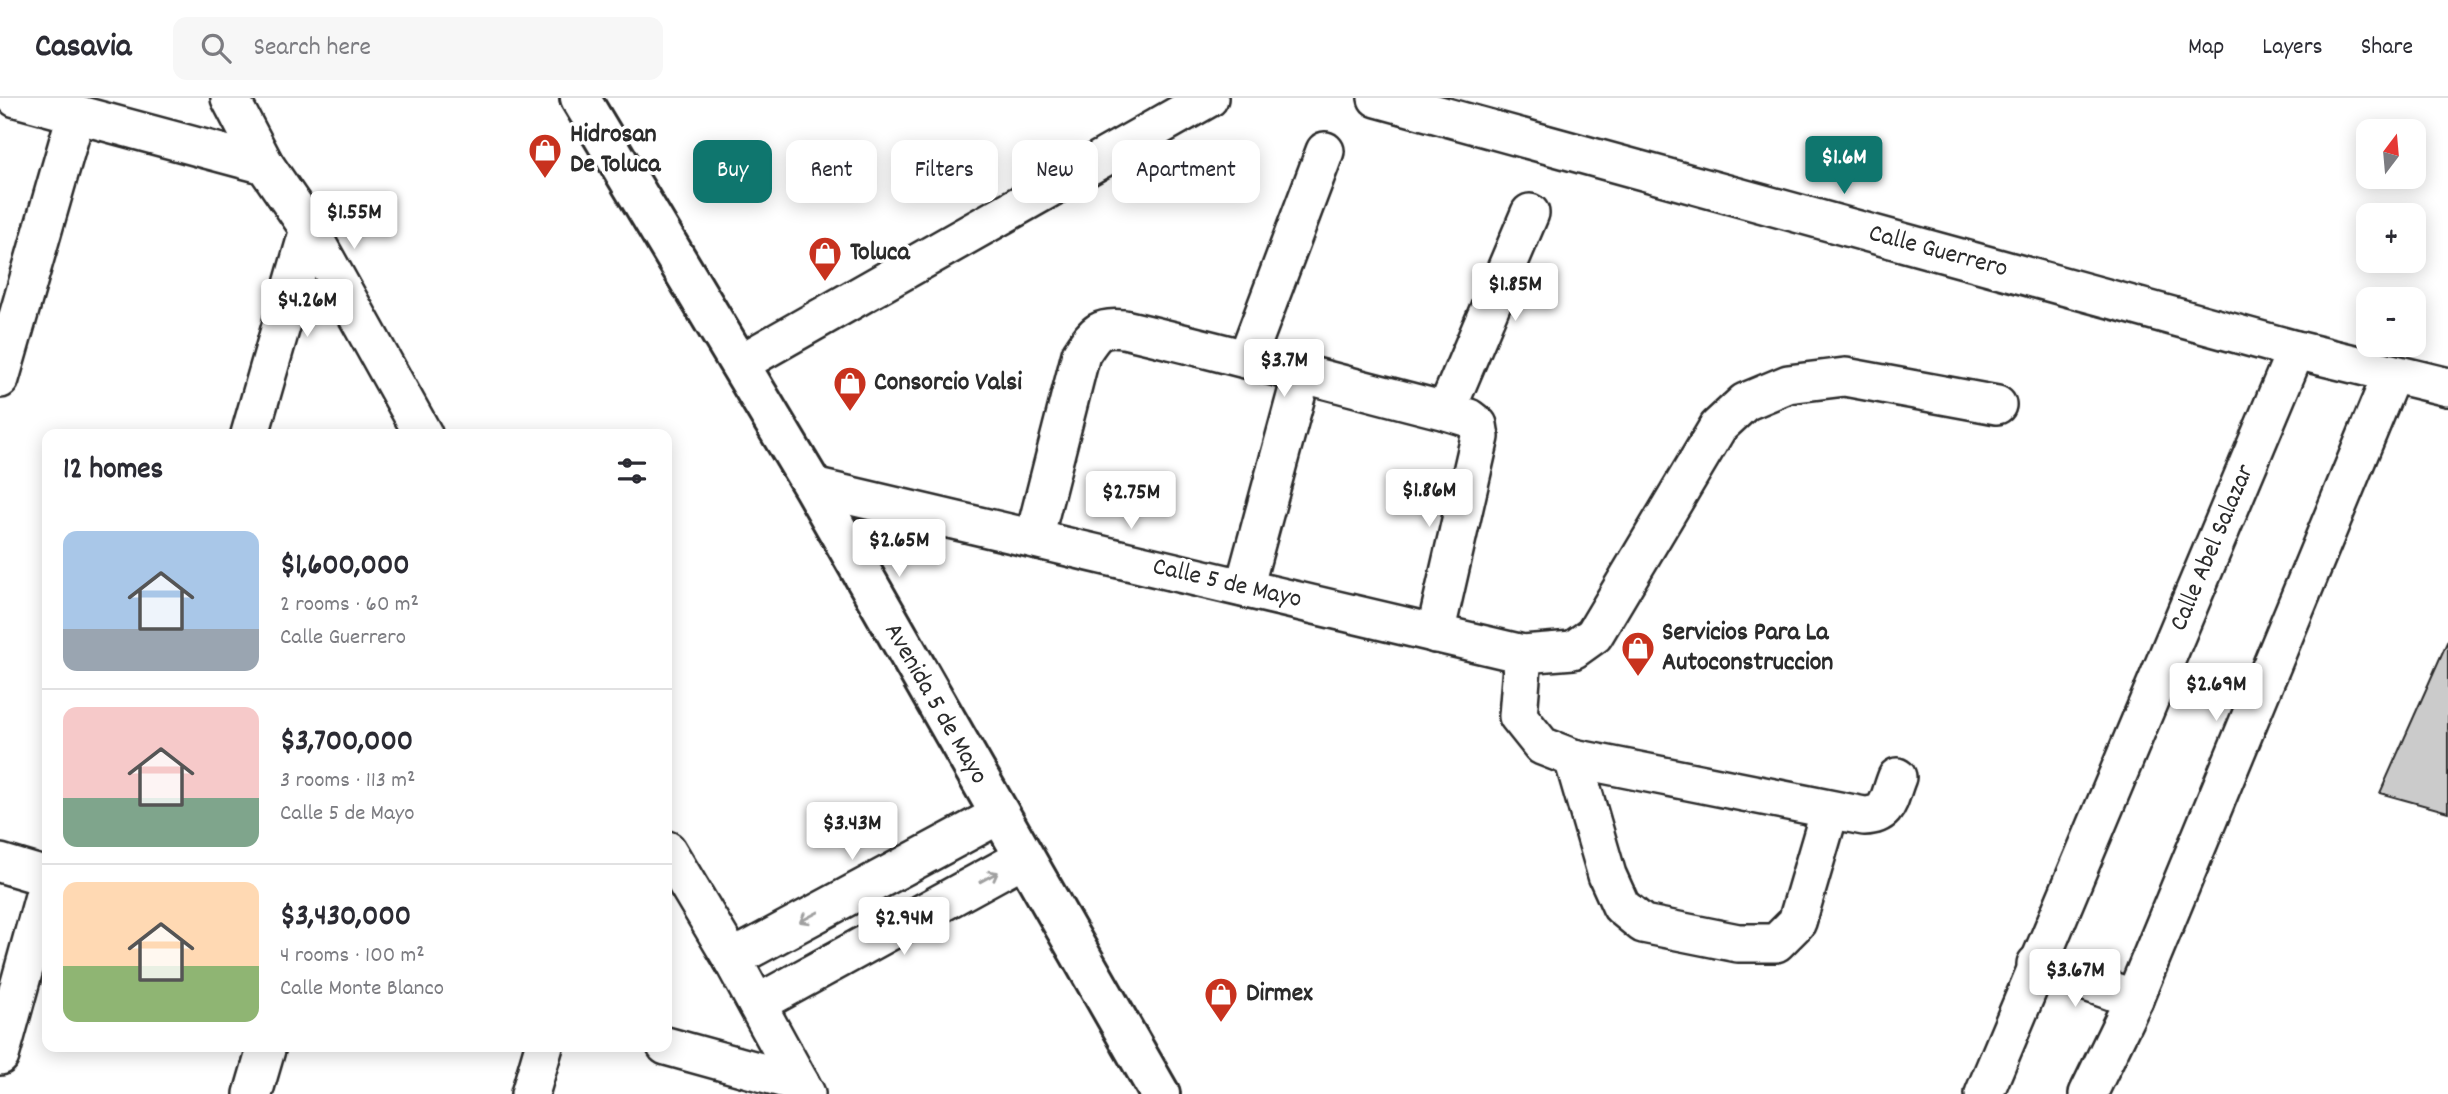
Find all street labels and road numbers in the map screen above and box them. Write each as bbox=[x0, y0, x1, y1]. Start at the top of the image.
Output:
street label: Calle Guerrero bbox=[1864, 216, 2012, 288]
street label: Calle Abel Salazar bbox=[2161, 459, 2265, 637]
street label: Calle 5 de Mayo bbox=[1149, 549, 1305, 619]
street label: Avenida 5 de Mayo bbox=[874, 617, 996, 791]

